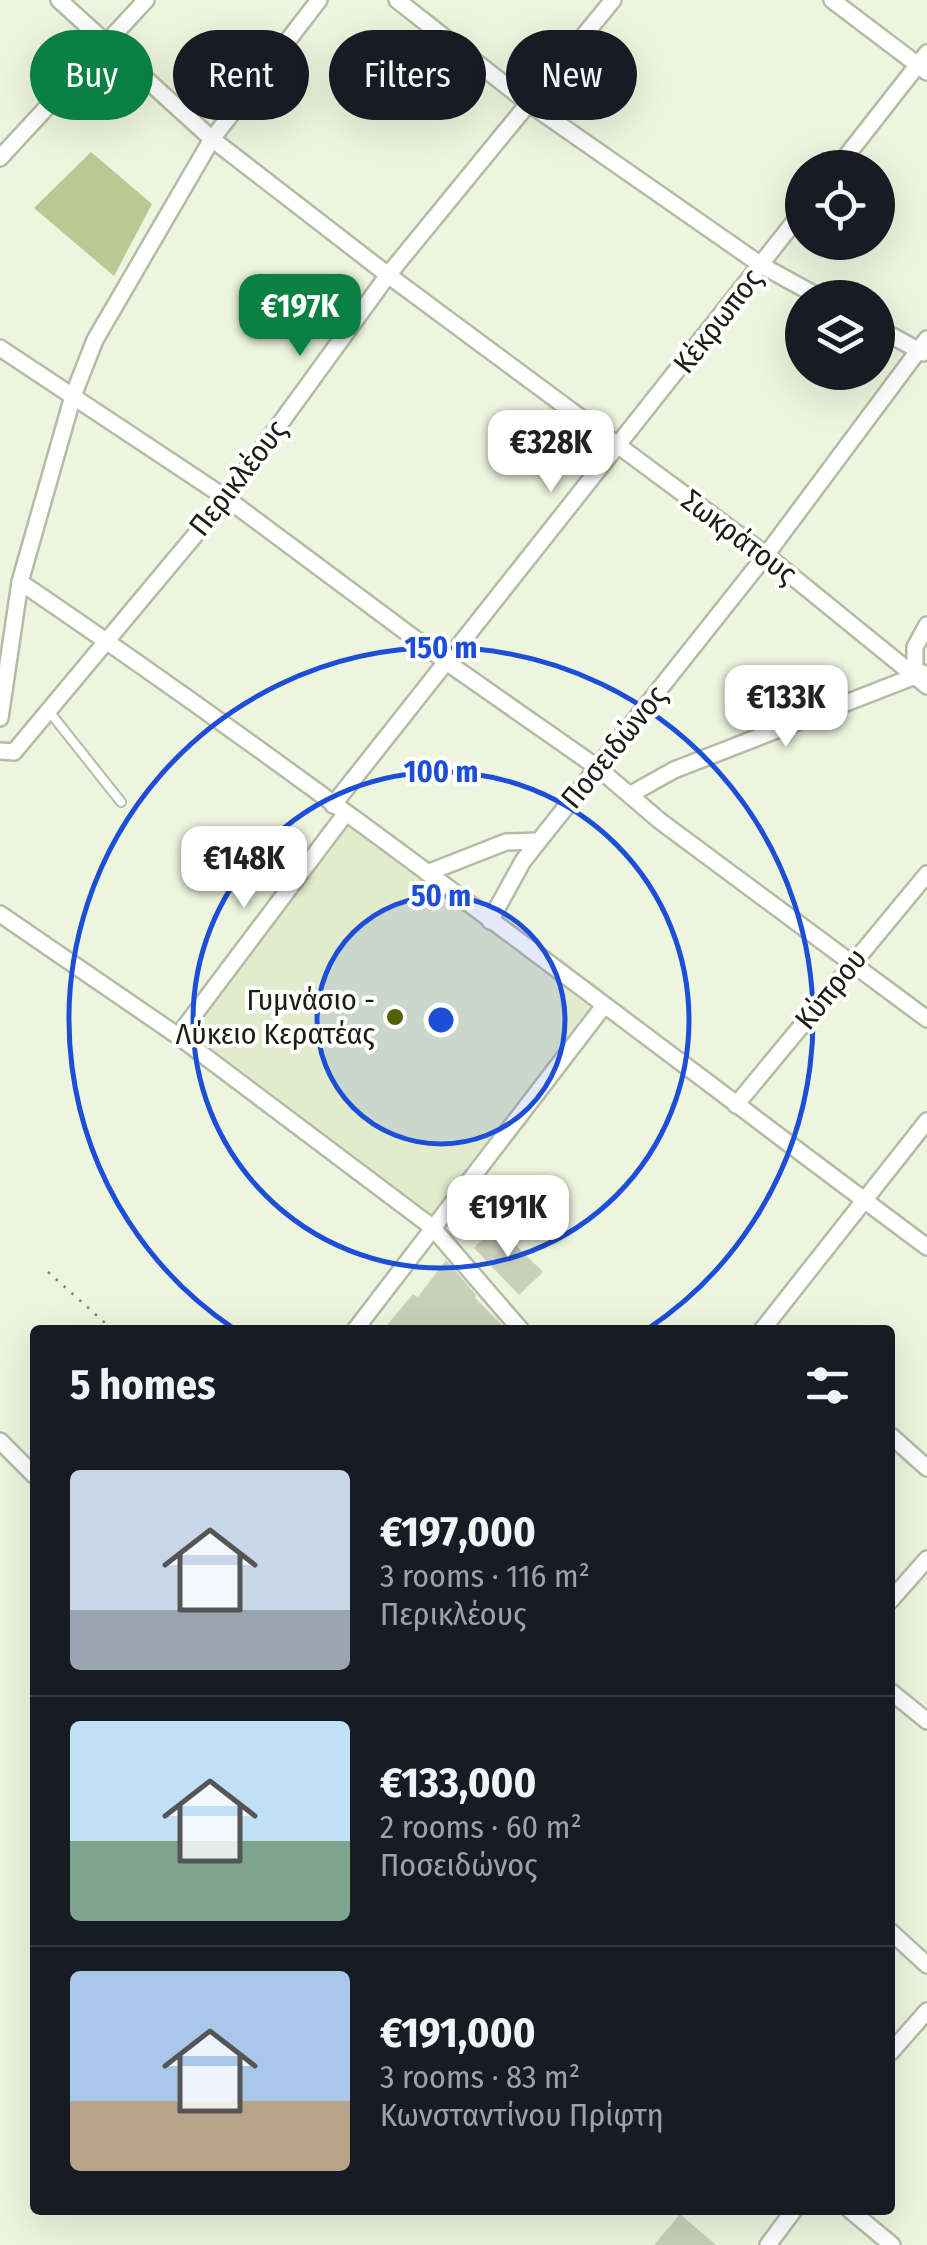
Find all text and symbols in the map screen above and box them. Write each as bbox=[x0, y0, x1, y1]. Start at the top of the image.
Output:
chip: Buy bbox=[30, 30, 153, 120]
chip: Rent bbox=[173, 30, 309, 120]
chip: Filters bbox=[329, 30, 486, 120]
chip: New bbox=[506, 30, 637, 120]
map controls bbox=[785, 150, 895, 390]
button: locate bbox=[785, 150, 895, 260]
street label: Κέκρωπος bbox=[666, 261, 770, 381]
pin: €197K bbox=[230, 274, 370, 359]
button: layers bbox=[785, 280, 895, 390]
text: €197K bbox=[261, 287, 339, 325]
pin: €328K bbox=[481, 410, 621, 495]
street label: Περικλέους bbox=[182, 413, 295, 543]
text: €328K bbox=[510, 423, 592, 461]
street label: Σωκράτους bbox=[674, 482, 804, 592]
text: 150 m bbox=[405, 630, 477, 666]
pin: €133K bbox=[716, 665, 856, 750]
street label: Ποσειδώνος bbox=[554, 678, 675, 816]
text: €133K bbox=[747, 678, 825, 716]
text: 100 m bbox=[404, 754, 478, 790]
pin: €148K bbox=[174, 826, 314, 911]
text: €148K bbox=[203, 839, 285, 877]
text: 50 m bbox=[411, 878, 471, 914]
street label: Κύπρου bbox=[788, 941, 874, 1037]
place label: Γυμνάσιο - Λύκειο Κερατέας bbox=[175, 982, 375, 1052]
centre of rings bbox=[423, 1002, 459, 1038]
marker: Γυμνάσιο - Λύκειο Κερατέας bbox=[384, 1006, 406, 1028]
pin: €191K bbox=[438, 1175, 578, 1260]
text: €191K bbox=[469, 1188, 547, 1226]
icon: filters bbox=[800, 1358, 855, 1413]
text: 5 homes bbox=[70, 1360, 216, 1410]
text: €197,000 bbox=[380, 1507, 536, 1557]
icon: home bbox=[150, 1510, 270, 1630]
text: 3 rooms · 116 m² bbox=[380, 1557, 590, 1595]
text: Περικλέους bbox=[380, 1595, 527, 1633]
text: €133,000 bbox=[380, 1758, 536, 1808]
icon: home bbox=[150, 1761, 270, 1881]
text: 2 rooms · 60 m² bbox=[380, 1808, 582, 1846]
text: Ποσειδώνος bbox=[380, 1846, 538, 1884]
text: €191,000 bbox=[380, 2008, 536, 2058]
icon: home bbox=[150, 2011, 270, 2131]
text: 3 rooms · 83 m² bbox=[380, 2058, 580, 2096]
text: Κωνσταντίνου Πρίφτη bbox=[380, 2096, 664, 2134]

